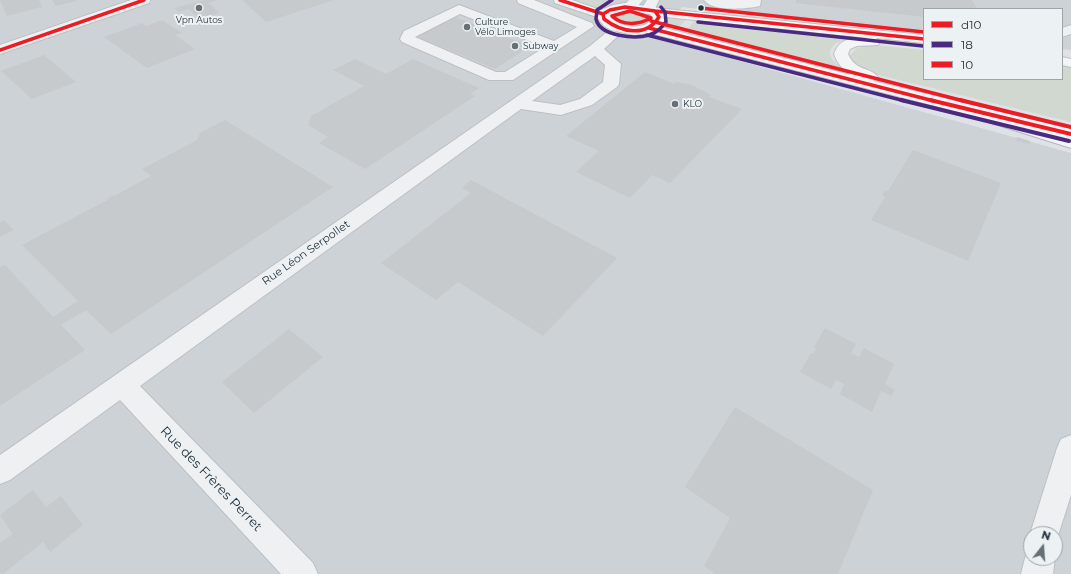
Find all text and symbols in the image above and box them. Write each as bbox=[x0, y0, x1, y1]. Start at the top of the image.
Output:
marker: Vpn Autos bbox=[194, 3, 204, 13]
unlabelled marker bbox=[696, 3, 706, 13]
legend bbox=[923, 8, 1063, 80]
place label: Vpn Autos bbox=[176, 15, 222, 25]
place label: Culture Vélo Limoges bbox=[475, 17, 536, 38]
text: d10 bbox=[961, 17, 981, 32]
marker: Culture Vélo Limoges bbox=[462, 22, 472, 32]
text: 18 bbox=[961, 37, 973, 52]
marker: Subway bbox=[510, 41, 520, 51]
place label: Subway bbox=[523, 41, 558, 51]
text: 10 bbox=[961, 57, 973, 72]
marker: KLO bbox=[670, 99, 680, 109]
place label: KLO bbox=[683, 99, 702, 109]
street label: Rue Léon Serpollet bbox=[260, 218, 352, 288]
street label: Rue des Frères Perret bbox=[157, 423, 265, 535]
north arrow bbox=[1023, 526, 1063, 566]
text: N bbox=[1040, 527, 1053, 543]

